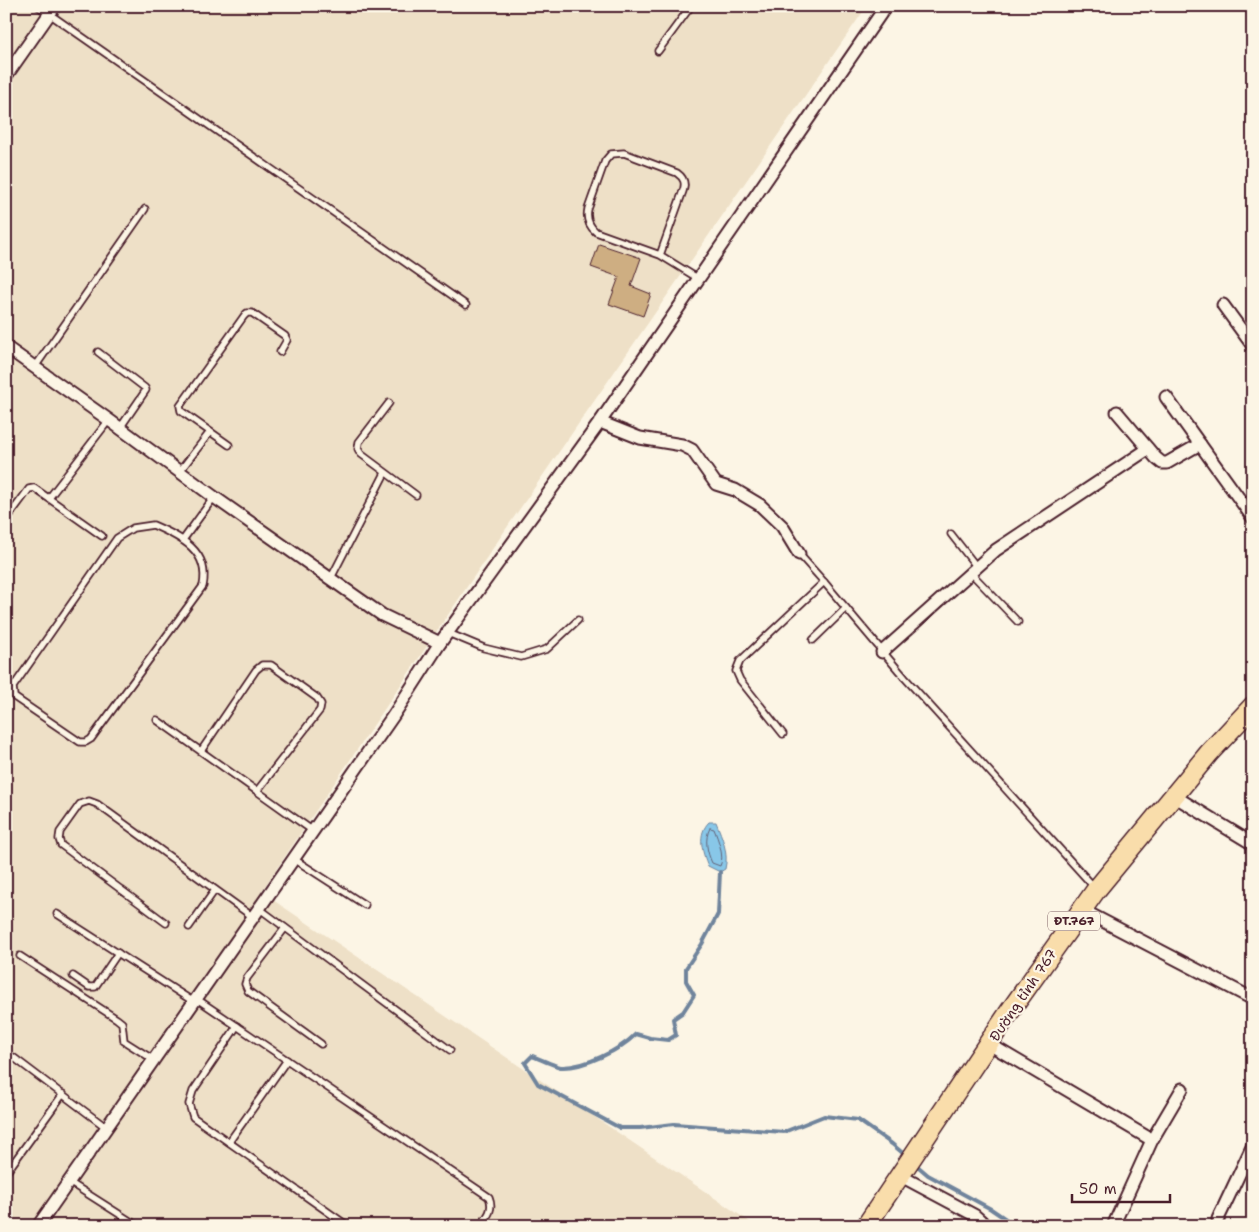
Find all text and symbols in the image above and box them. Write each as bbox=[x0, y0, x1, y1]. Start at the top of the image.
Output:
road number: ĐT.767 bbox=[1048, 911, 1100, 930]
street label: Đường tỉnh 767 bbox=[985, 945, 1061, 1045]
scale bar bbox=[1072, 1172, 1169, 1204]
text: 50 m bbox=[1079, 1179, 1117, 1199]

